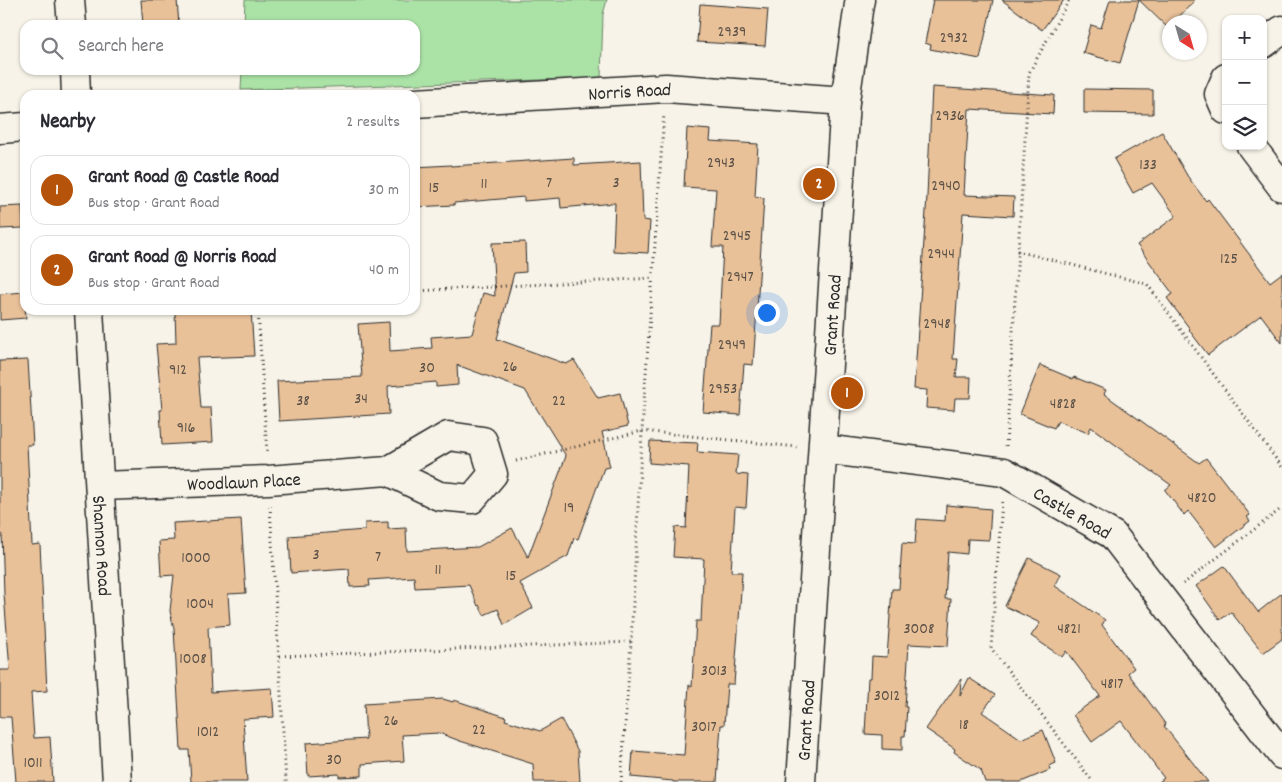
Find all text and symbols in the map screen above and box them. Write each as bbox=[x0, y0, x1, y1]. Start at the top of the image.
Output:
north arrow bbox=[1162, 15, 1207, 60]
map controls bbox=[1222, 15, 1267, 150]
button: + bbox=[1222, 15, 1267, 60]
search box bbox=[20, 20, 420, 75]
house number: 2939 bbox=[718, 21, 746, 44]
house number: 2932 bbox=[940, 27, 968, 50]
icon: search bbox=[38, 34, 66, 62]
text: Search here bbox=[78, 34, 164, 61]
button: − bbox=[1222, 60, 1267, 105]
street label: Norris Road bbox=[587, 78, 672, 110]
house number: 2936 bbox=[935, 105, 965, 128]
button: layers bbox=[1222, 105, 1267, 150]
text: Nearby bbox=[40, 108, 95, 138]
text: 2 results bbox=[346, 111, 400, 134]
house number: 2943 bbox=[707, 152, 735, 175]
house number: 133 bbox=[1139, 154, 1157, 177]
text: Grant Road @ Castle Road bbox=[88, 165, 279, 192]
pin: 2 bbox=[803, 165, 835, 203]
house number: 7 bbox=[546, 172, 552, 195]
house number: 3 bbox=[612, 172, 620, 195]
house number: 11 bbox=[480, 173, 488, 196]
house number: 2940 bbox=[931, 175, 961, 198]
house number: 15 bbox=[429, 177, 439, 200]
text: 1 bbox=[55, 179, 59, 202]
text: 30 m bbox=[369, 179, 399, 202]
text: Bus stop · Grant Road bbox=[88, 192, 219, 215]
house number: 2945 bbox=[723, 225, 751, 248]
house number: 2944 bbox=[927, 243, 955, 266]
text: Grant Road @ Norris Road bbox=[88, 245, 276, 272]
house number: 125 bbox=[1220, 248, 1238, 271]
text: 2 bbox=[54, 259, 61, 282]
text: 40 m bbox=[369, 259, 399, 282]
house number: 2947 bbox=[726, 266, 754, 289]
text: Bus stop · Grant Road bbox=[88, 272, 219, 295]
street label: Grant Road bbox=[819, 274, 851, 357]
your location bbox=[754, 300, 780, 326]
house number: 2948 bbox=[923, 313, 951, 336]
house number: 2949 bbox=[718, 334, 746, 357]
house number: 26 bbox=[503, 356, 518, 379]
house number: 30 bbox=[419, 357, 435, 380]
house number: 912 bbox=[169, 359, 187, 382]
pin: 1 bbox=[831, 374, 863, 412]
house number: 2953 bbox=[709, 378, 737, 401]
house number: 34 bbox=[354, 388, 368, 411]
house number: 38 bbox=[296, 390, 310, 413]
house number: 22 bbox=[552, 390, 566, 413]
house number: 4828 bbox=[1050, 393, 1076, 416]
house number: 916 bbox=[177, 417, 195, 440]
street label: Woodlawn Place bbox=[187, 468, 302, 500]
street label: Castle Road bbox=[1027, 482, 1115, 548]
house number: 4820 bbox=[1188, 487, 1216, 510]
street label: Shannon Road bbox=[83, 495, 116, 597]
house number: 19 bbox=[564, 497, 574, 520]
house number: 3 bbox=[312, 544, 320, 567]
house number: 7 bbox=[375, 546, 381, 569]
house number: 1000 bbox=[181, 547, 211, 570]
house number: 11 bbox=[434, 559, 442, 582]
house number: 15 bbox=[506, 565, 516, 588]
house number: 1004 bbox=[186, 593, 214, 616]
house number: 3008 bbox=[904, 618, 934, 641]
house number: 4821 bbox=[1057, 618, 1081, 641]
house number: 1008 bbox=[179, 648, 207, 671]
house number: 3013 bbox=[701, 660, 727, 683]
house number: 4817 bbox=[1101, 673, 1123, 696]
street label: Grant Road bbox=[792, 679, 825, 762]
house number: 3012 bbox=[874, 685, 900, 708]
house number: 26 bbox=[384, 710, 399, 733]
house number: 18 bbox=[959, 714, 969, 737]
house number: 3017 bbox=[691, 716, 717, 739]
house number: 22 bbox=[472, 719, 486, 742]
house number: 1012 bbox=[197, 721, 219, 744]
house number: 30 bbox=[326, 749, 342, 772]
house number: 1011 bbox=[23, 752, 43, 775]

